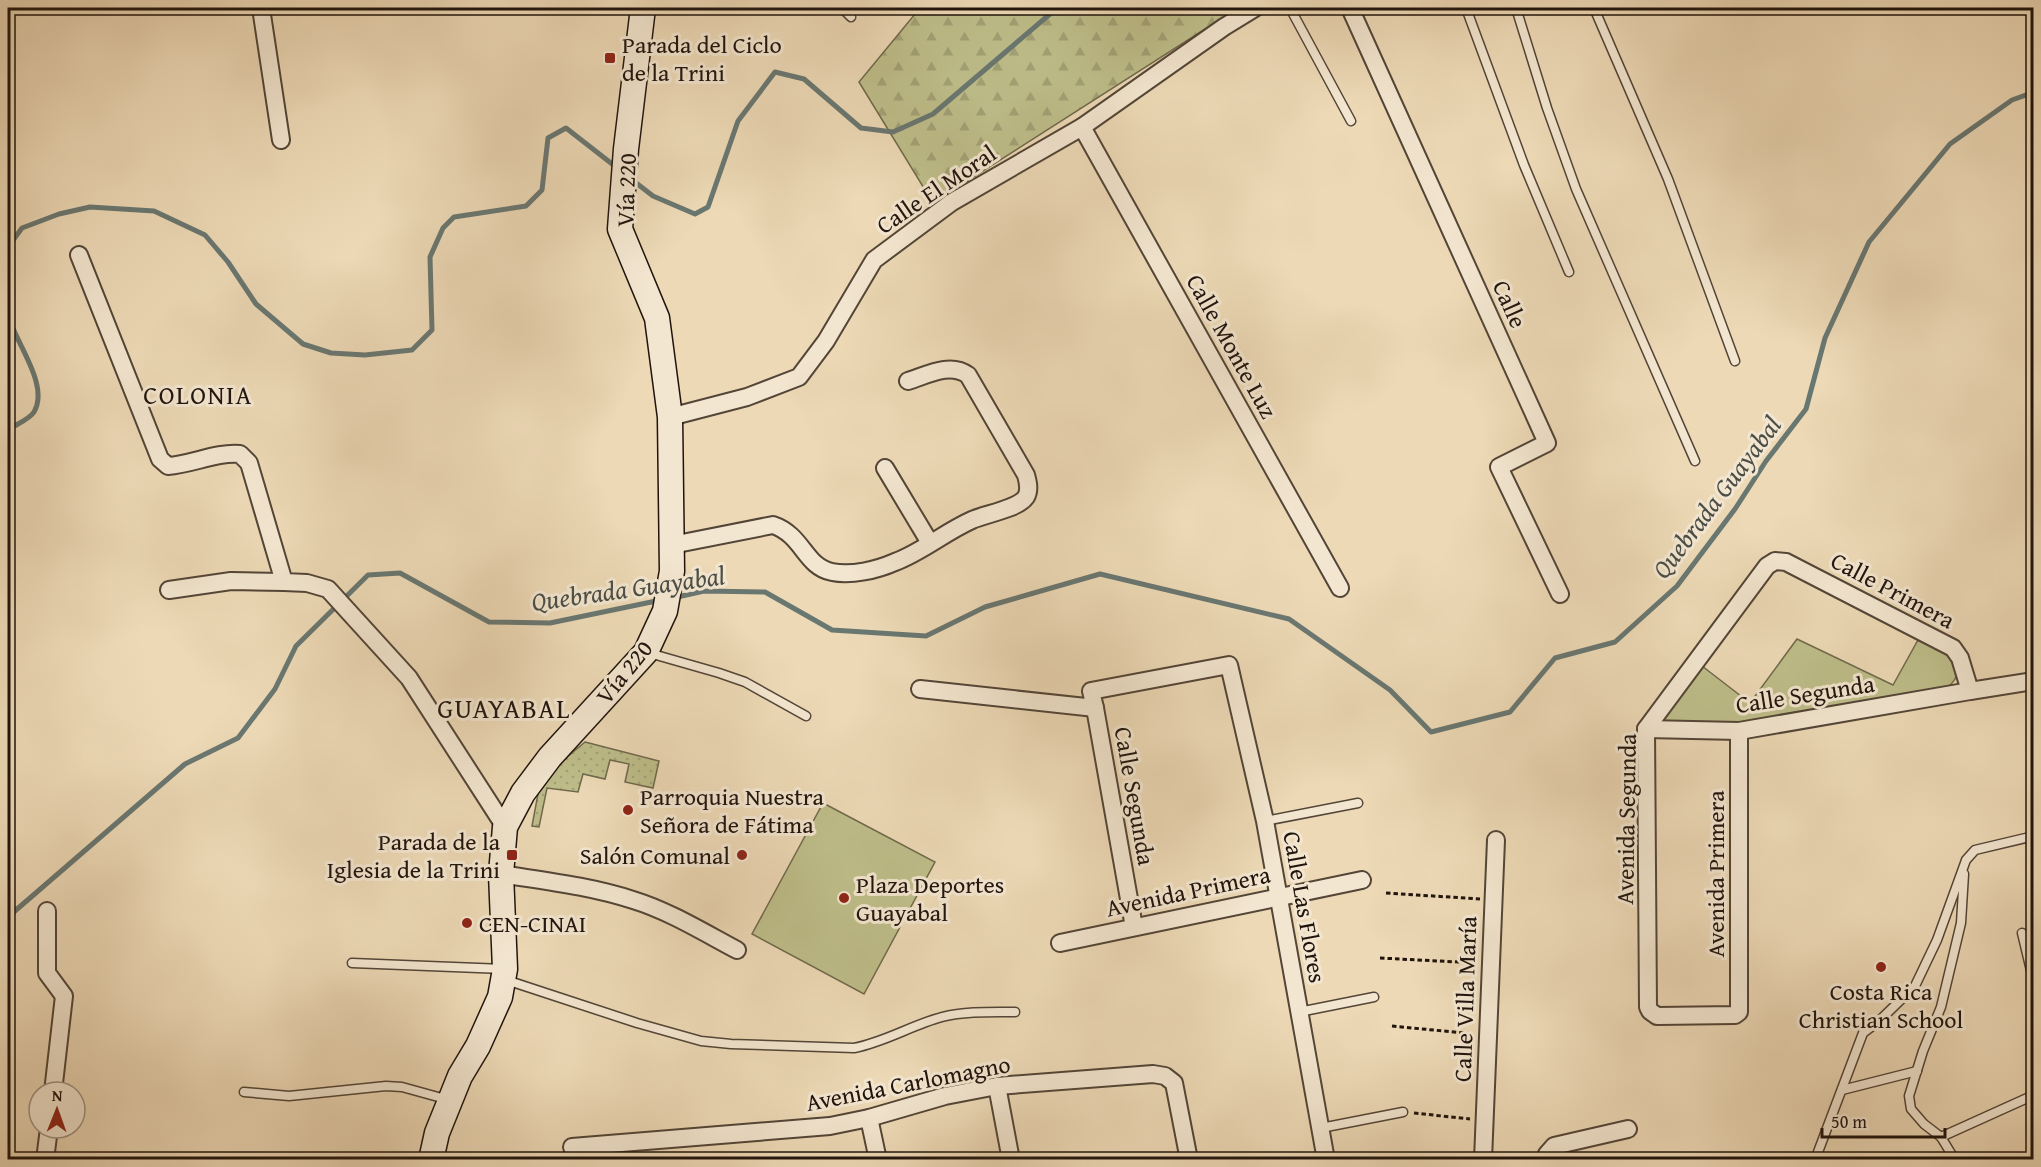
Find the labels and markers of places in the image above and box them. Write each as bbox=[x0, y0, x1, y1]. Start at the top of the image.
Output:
place label: Parada del Ciclo de la Trini bbox=[622, 27, 782, 90]
marker: Parada del Ciclo de la Trini bbox=[603, 51, 617, 65]
place label: Parroquia Nuestra Señora de Fátima bbox=[640, 779, 824, 842]
marker: Parroquia Nuestra Señora de Fátima bbox=[621, 803, 635, 817]
place label: Parada de la Iglesia de la Trini bbox=[327, 824, 501, 887]
place label: Salón Comunal bbox=[580, 838, 730, 873]
marker: Parada de la Iglesia de la Trini bbox=[505, 848, 519, 862]
marker: Salón Comunal bbox=[735, 848, 749, 862]
place label: Plaza Deportes Guayabal bbox=[856, 867, 1004, 930]
marker: Plaza Deportes Guayabal bbox=[837, 891, 851, 905]
place label: CEN-CINAI bbox=[479, 906, 586, 941]
marker: CEN-CINAI bbox=[460, 916, 474, 930]
marker: Costa Rica Christian School bbox=[1874, 960, 1888, 974]
place label: Costa Rica Christian School bbox=[1799, 974, 1964, 1037]

